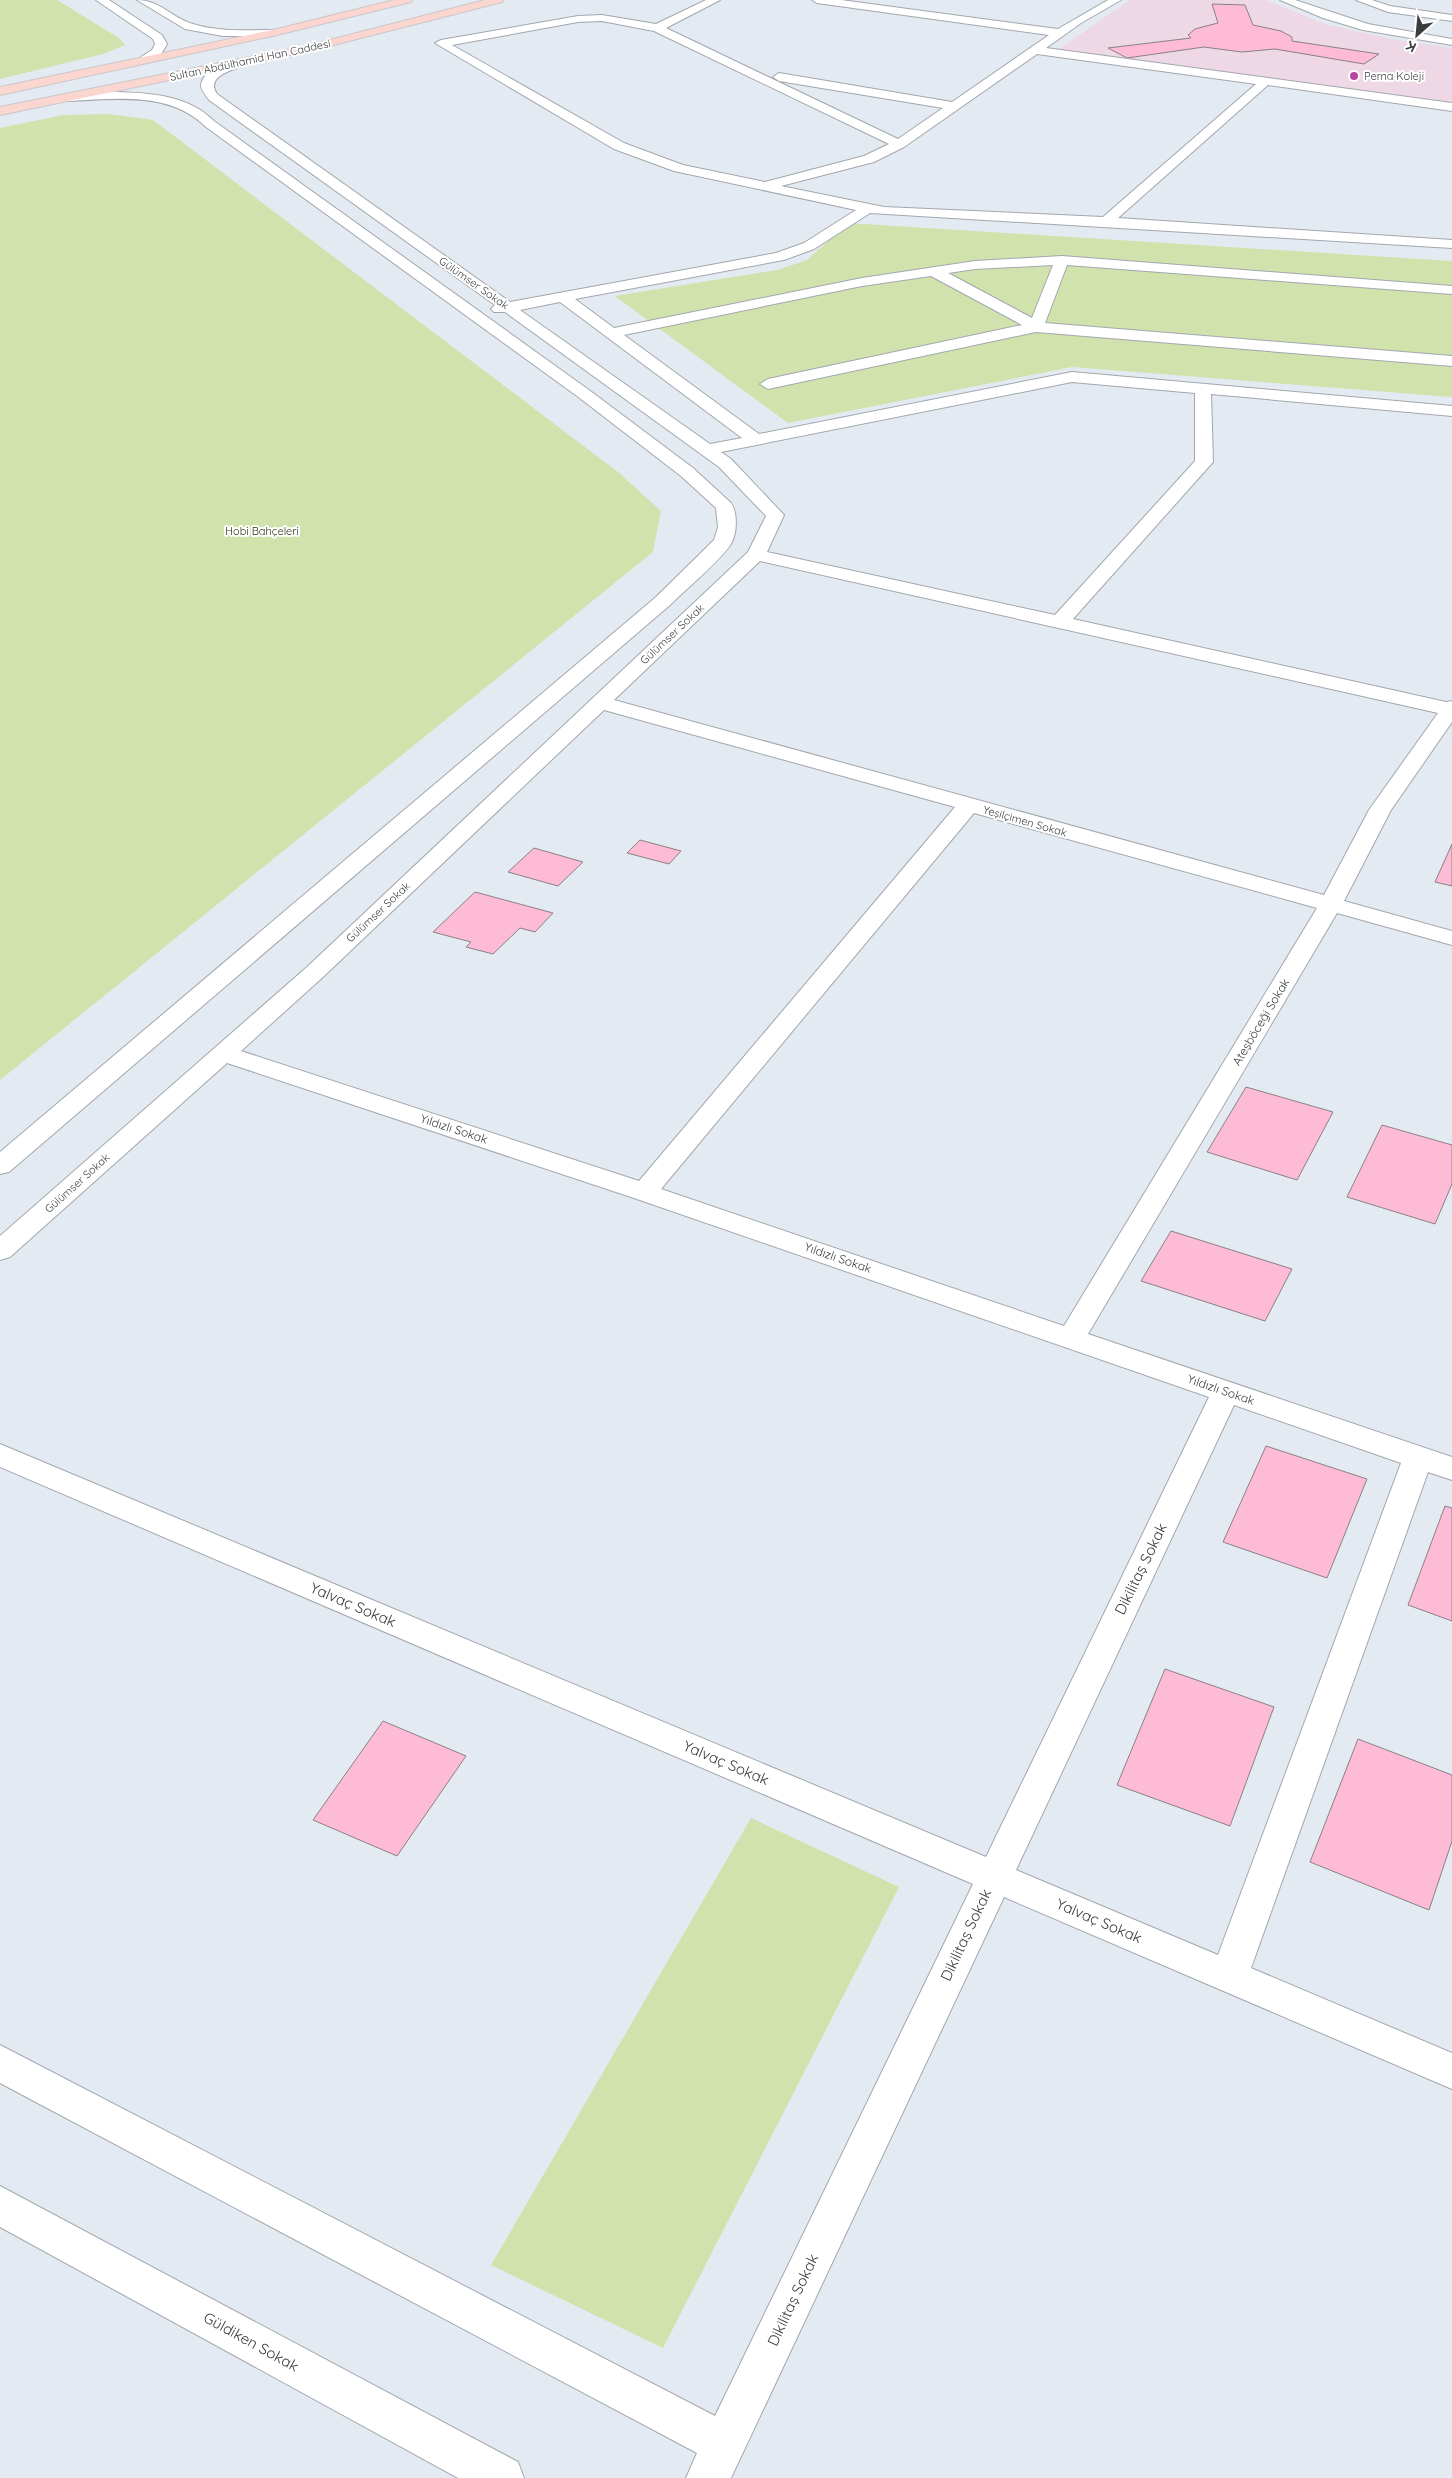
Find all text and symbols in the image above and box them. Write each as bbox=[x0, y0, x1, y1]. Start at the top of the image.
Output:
north arrow bbox=[1392, 10, 1442, 60]
street label: Sultan Abdülhamid Han Caddesi bbox=[168, 36, 332, 84]
text: K bbox=[1403, 36, 1419, 57]
place label: Pema Koleji bbox=[1364, 69, 1424, 83]
marker: Pema Koleji bbox=[1348, 70, 1360, 82]
street label: Gülümser Sokak bbox=[436, 254, 512, 312]
park label: Hobi Bahçeleri bbox=[225, 524, 299, 538]
street label: Gülümser Sokak bbox=[637, 601, 707, 667]
street label: Yeşilçimen Sokak bbox=[981, 802, 1069, 840]
street label: Gülümser Sokak bbox=[343, 879, 413, 945]
street label: Ateşböceği Sokak bbox=[1229, 975, 1293, 1068]
street label: Yıldızlı Sokak bbox=[418, 1111, 490, 1146]
street label: Gülümser Sokak bbox=[42, 1150, 112, 1216]
street label: Yıldızlı Sokak bbox=[803, 1239, 874, 1276]
street label: Yıldızlı Sokak bbox=[1186, 1371, 1257, 1408]
street label: Dikilitaş Sokak bbox=[1110, 1520, 1171, 1618]
street label: Yalvaç Sokak bbox=[307, 1578, 399, 1631]
street label: Yalvaç Sokak bbox=[680, 1736, 772, 1789]
street label: Dikilitaş Sokak bbox=[936, 1886, 995, 1984]
street label: Yalvaç Sokak bbox=[1053, 1894, 1145, 1947]
street label: Dikilitaş Sokak bbox=[763, 2251, 822, 2349]
street label: Güldiken Sokak bbox=[200, 2308, 302, 2376]

